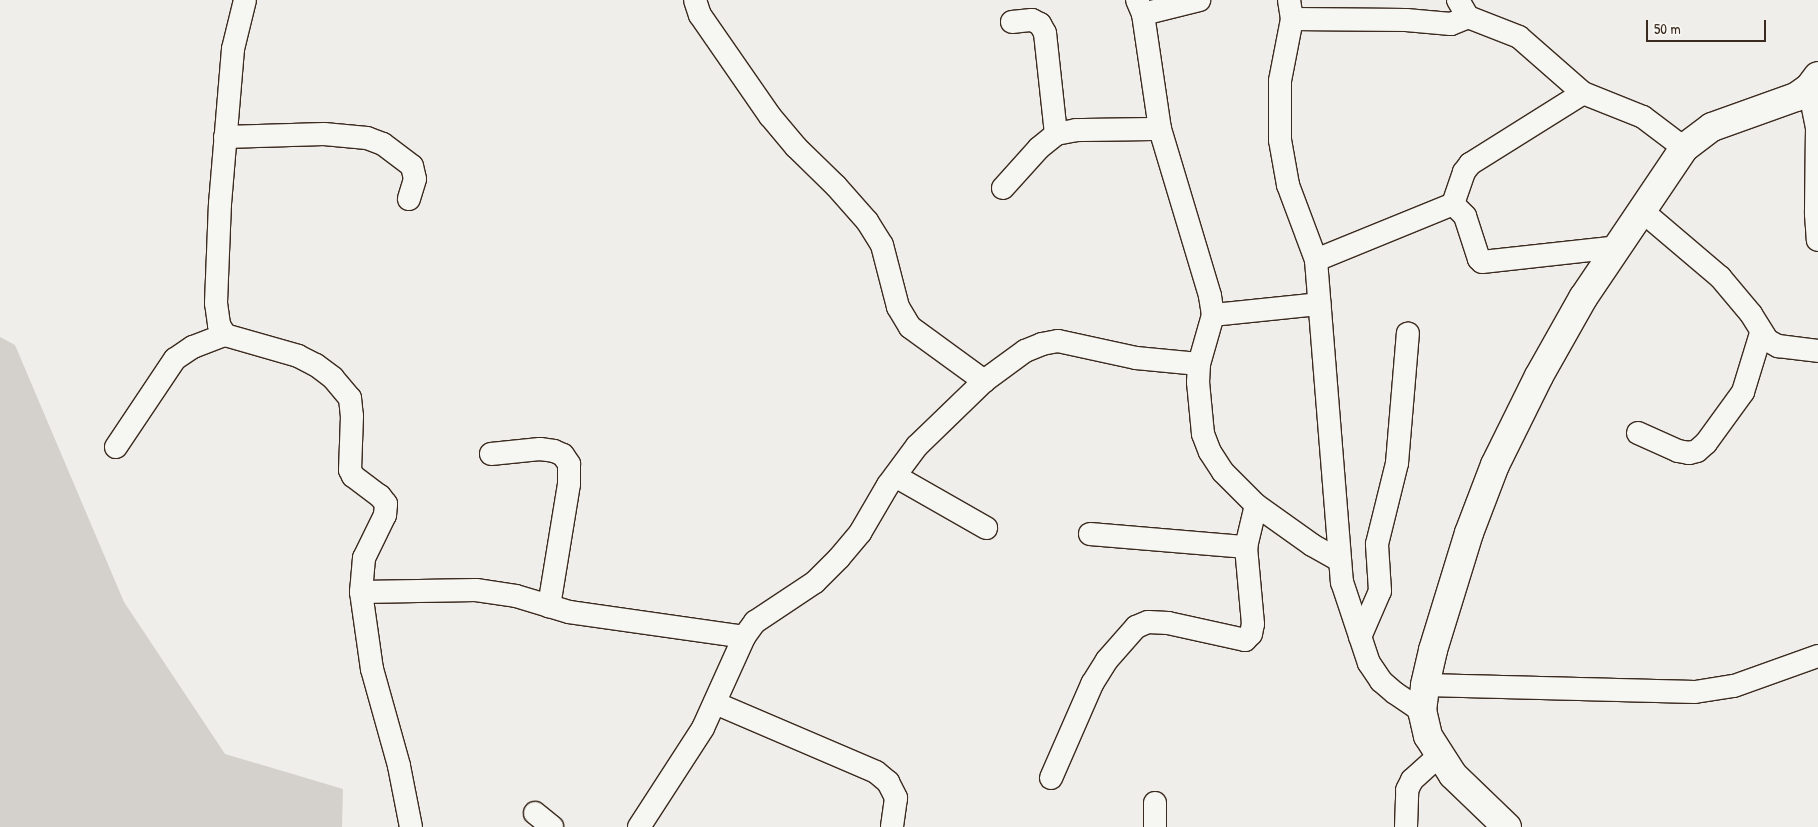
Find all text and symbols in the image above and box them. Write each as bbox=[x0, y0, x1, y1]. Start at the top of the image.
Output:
scale bar bbox=[1648, 10, 1768, 42]
text: 50 m bbox=[1654, 18, 1681, 39]

